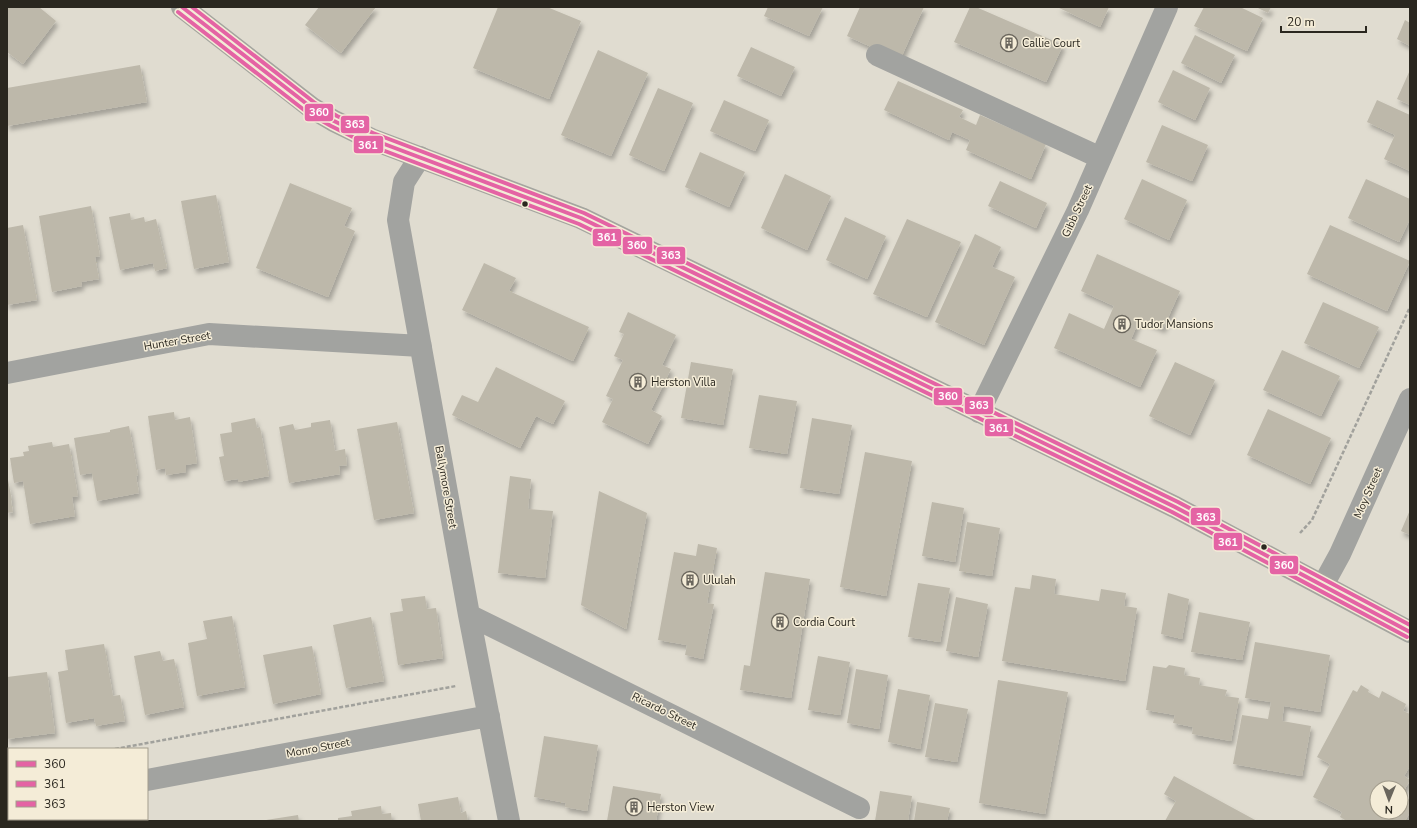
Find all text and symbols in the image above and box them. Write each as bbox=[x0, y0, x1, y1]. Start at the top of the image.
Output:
scale bar bbox=[1281, 8, 1366, 34]
text: 20 m bbox=[1287, 14, 1315, 30]
building icon: Callie Court bbox=[999, 33, 1019, 53]
place label: Callie Court bbox=[1022, 36, 1080, 51]
line badge: 360 bbox=[304, 103, 334, 122]
text: 360 bbox=[309, 105, 329, 120]
line badge: 363 bbox=[340, 115, 370, 134]
text: 363 bbox=[345, 117, 365, 132]
line badge: 361 bbox=[353, 135, 384, 154]
text: 361 bbox=[358, 138, 378, 153]
street label: Gibb Street bbox=[1058, 182, 1096, 240]
unlabelled marker bbox=[520, 199, 530, 209]
line badge: 361 bbox=[592, 228, 622, 247]
text: 361 bbox=[597, 230, 617, 245]
line badge: 360 bbox=[622, 236, 653, 255]
text: 360 bbox=[627, 238, 647, 253]
line badge: 363 bbox=[656, 246, 686, 265]
text: 363 bbox=[661, 248, 681, 263]
building icon: Tudor Mansions bbox=[1112, 314, 1132, 334]
place label: Tudor Mansions bbox=[1135, 317, 1213, 332]
street label: Hunter Street bbox=[143, 328, 212, 354]
building icon: Herston Villa bbox=[628, 372, 648, 392]
place label: Herston Villa bbox=[651, 375, 716, 390]
line badge: 360 bbox=[933, 387, 963, 406]
text: 360 bbox=[938, 389, 958, 404]
line badge: 363 bbox=[964, 396, 994, 415]
text: 363 bbox=[969, 398, 989, 413]
line badge: 361 bbox=[984, 418, 1014, 437]
text: 361 bbox=[989, 421, 1009, 436]
street label: Ballymore Street bbox=[431, 445, 461, 530]
street label: Moy Street bbox=[1350, 465, 1386, 521]
line badge: 363 bbox=[1190, 507, 1221, 526]
text: 363 bbox=[1196, 510, 1216, 525]
line badge: 361 bbox=[1213, 532, 1243, 551]
text: 361 bbox=[1218, 535, 1238, 550]
unlabelled marker bbox=[1259, 542, 1269, 552]
line badge: 360 bbox=[1269, 555, 1299, 575]
text: 360 bbox=[1274, 558, 1294, 573]
building icon: Ululah bbox=[680, 570, 700, 590]
place label: Ululah bbox=[703, 573, 736, 588]
building icon: Cordia Court bbox=[770, 612, 790, 632]
place label: Cordia Court bbox=[793, 615, 855, 630]
street label: Ricardo Street bbox=[629, 689, 699, 733]
street label: Monro Street bbox=[285, 734, 351, 762]
legend bbox=[8, 748, 148, 820]
text: 360 bbox=[44, 756, 66, 772]
text: 361 bbox=[44, 776, 66, 792]
north arrow bbox=[1369, 780, 1409, 820]
text: 363 bbox=[44, 796, 66, 812]
building icon: Herston View bbox=[624, 797, 644, 817]
place label: Herston View bbox=[647, 800, 715, 815]
text: N bbox=[1385, 802, 1393, 817]

